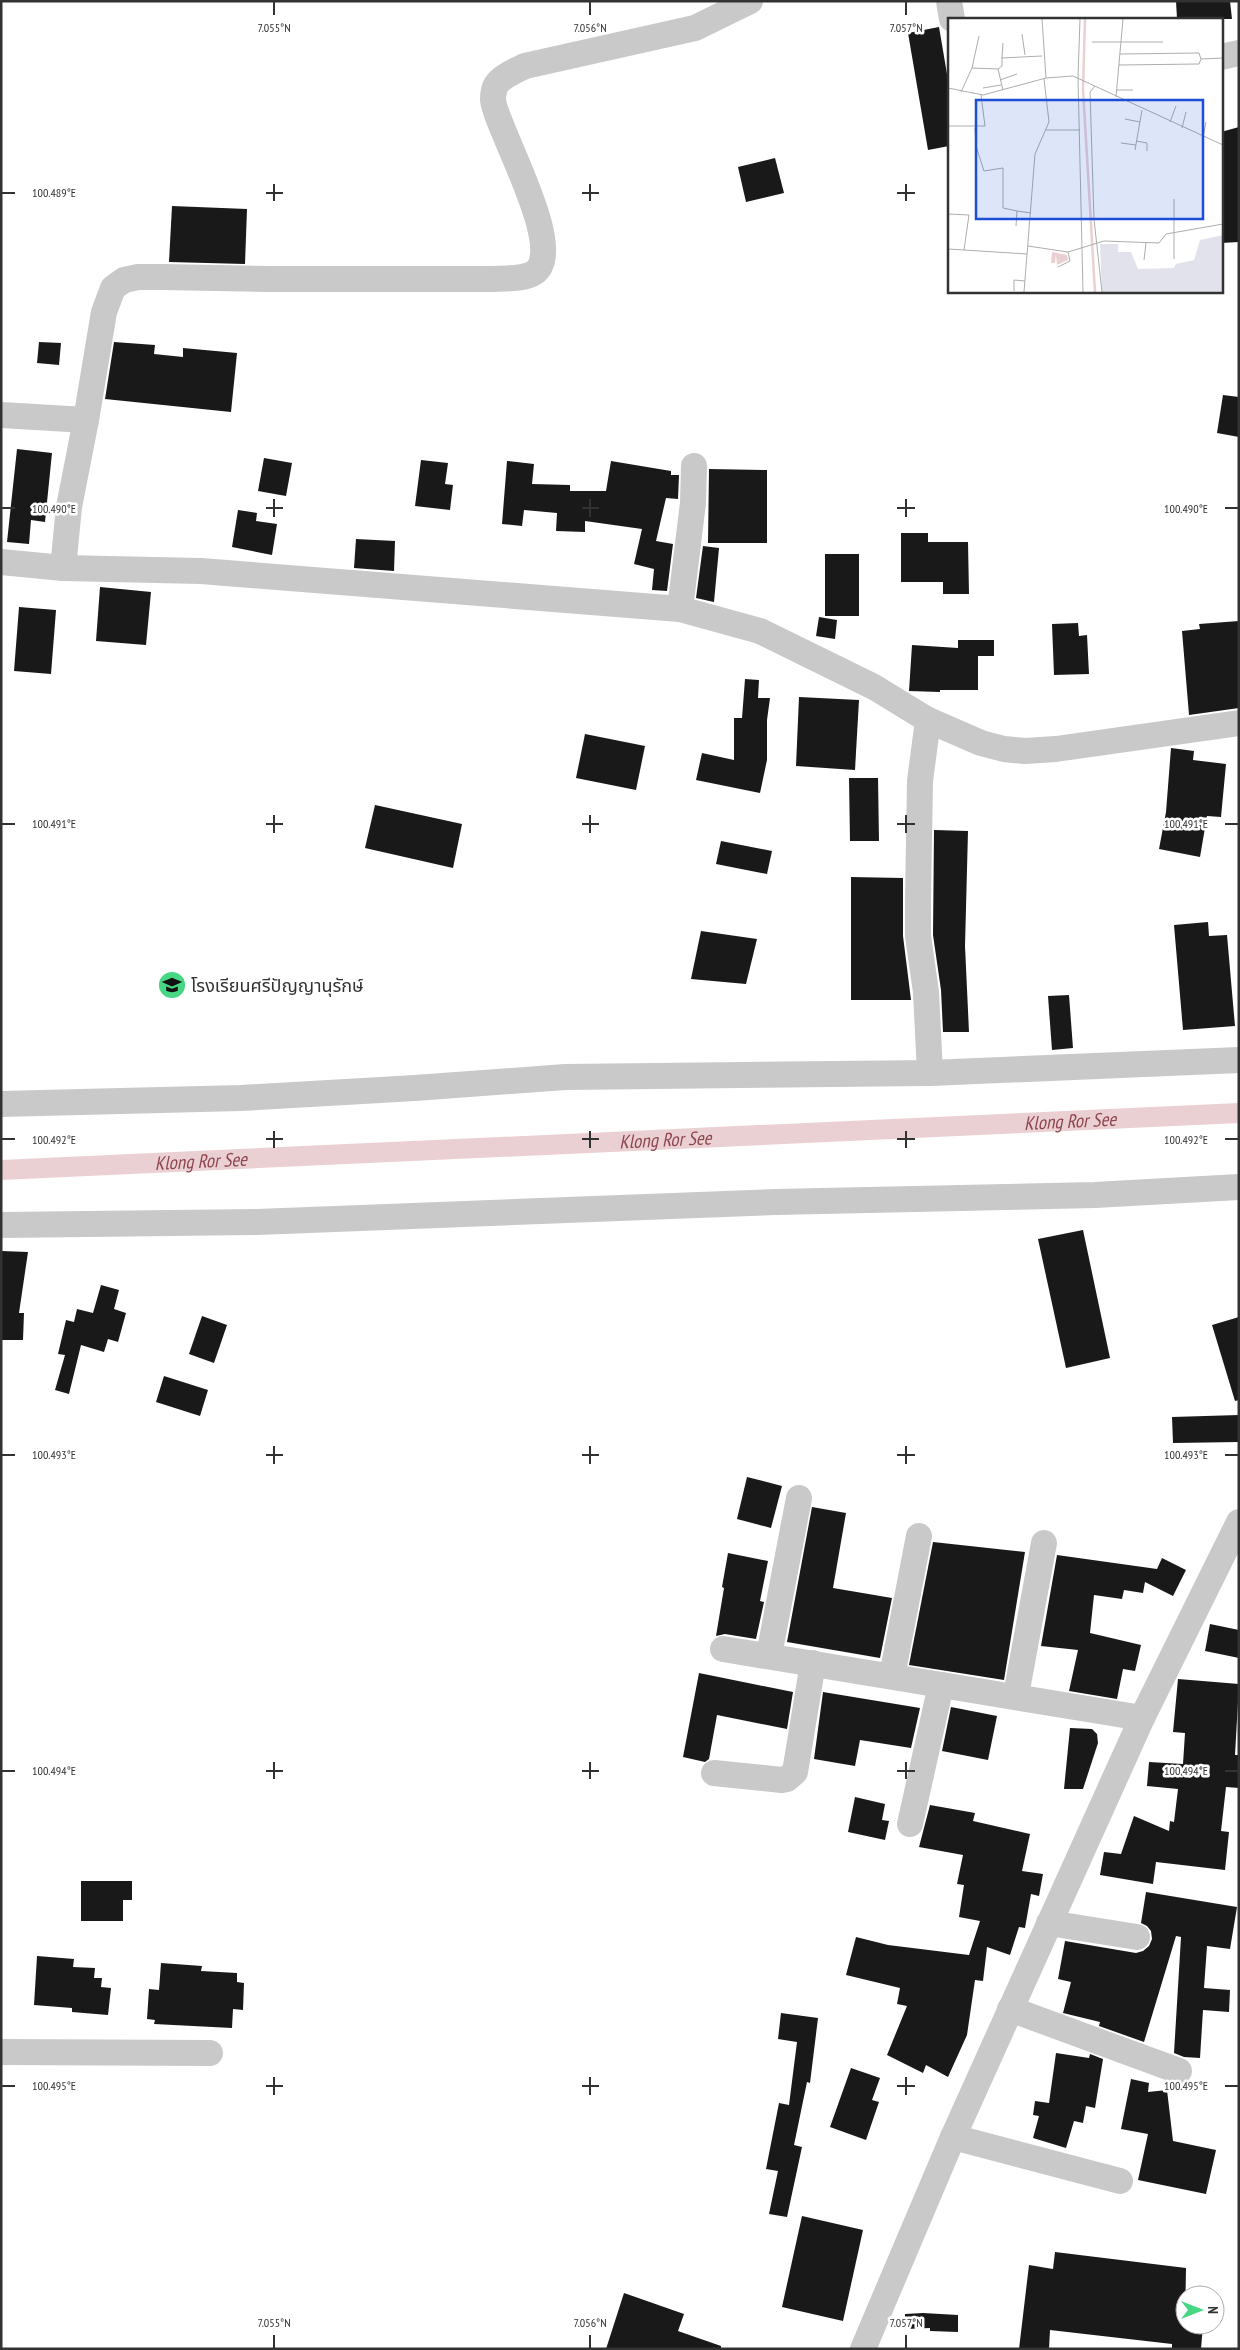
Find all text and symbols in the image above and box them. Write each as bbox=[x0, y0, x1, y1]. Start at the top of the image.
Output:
inset map bbox=[948, 18, 1222, 292]
text: 7.055°N bbox=[257, 20, 291, 35]
text: 7.056°N bbox=[573, 20, 607, 35]
text: 7.057°N bbox=[889, 20, 923, 35]
text: 100.489°E bbox=[32, 185, 76, 200]
text: 100.490°E bbox=[32, 501, 76, 516]
text: 100.490°E bbox=[1164, 501, 1208, 516]
text: 100.491°E bbox=[32, 816, 76, 831]
text: 100.491°E bbox=[1164, 816, 1208, 831]
school or university icon: โรงเรียนศรีปัญญานุรักษ์ bbox=[157, 970, 187, 1000]
place label: โรงเรียนศรีปัญญานุรักษ์ bbox=[191, 974, 364, 997]
water label: Klong Ror See bbox=[1023, 1107, 1118, 1135]
water label: Klong Ror See bbox=[619, 1125, 713, 1154]
text: 100.492°E bbox=[32, 1132, 76, 1147]
text: 100.492°E bbox=[1164, 1132, 1208, 1147]
water label: Klong Ror See bbox=[154, 1147, 249, 1175]
text: 100.493°E bbox=[32, 1447, 76, 1462]
text: 100.493°E bbox=[1164, 1447, 1208, 1462]
text: 100.494°E bbox=[32, 1763, 76, 1778]
text: 100.494°E bbox=[1164, 1763, 1208, 1778]
text: 100.495°E bbox=[32, 2078, 76, 2093]
text: 100.495°E bbox=[1164, 2078, 1208, 2093]
north arrow bbox=[1175, 2285, 1225, 2335]
text: N bbox=[1204, 2306, 1222, 2314]
text: 7.055°N bbox=[257, 2315, 291, 2330]
text: 7.056°N bbox=[573, 2315, 607, 2330]
text: 7.057°N bbox=[889, 2315, 923, 2330]

